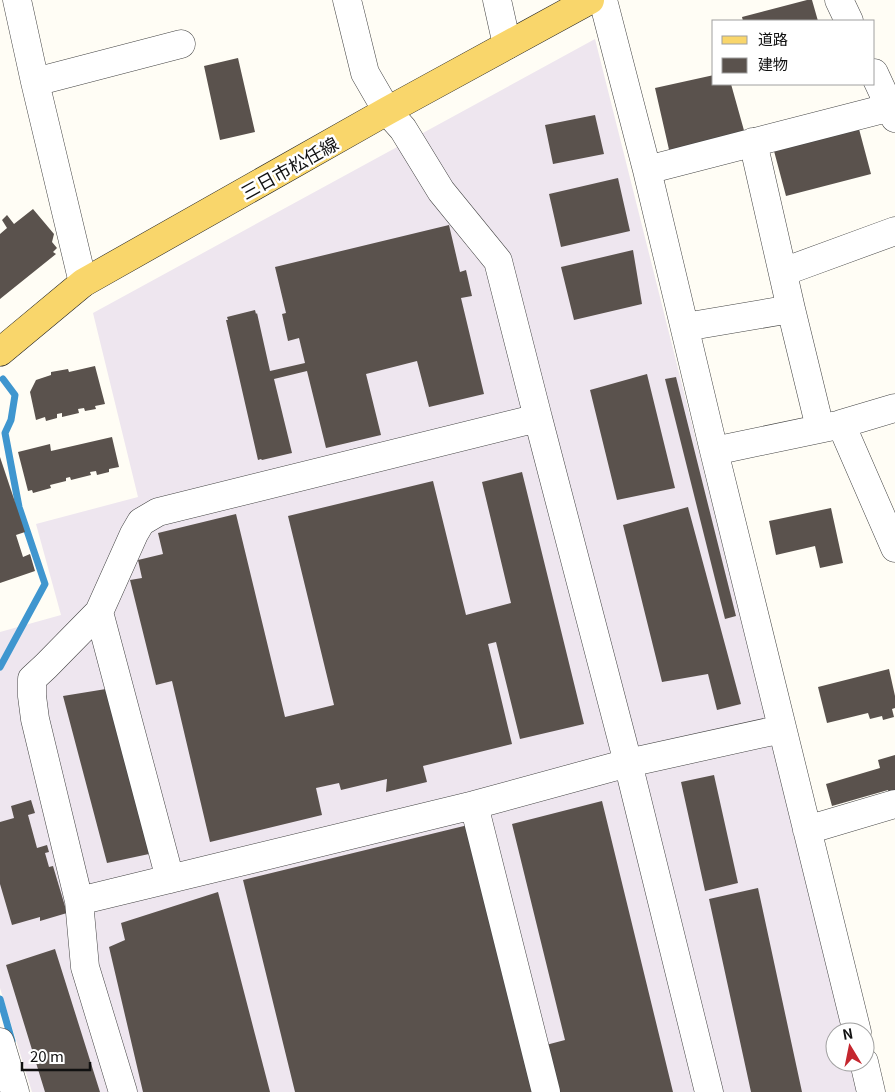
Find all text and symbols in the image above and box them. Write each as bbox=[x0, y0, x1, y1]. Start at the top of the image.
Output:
legend bbox=[712, 20, 875, 85]
text: 道路 bbox=[758, 28, 788, 49]
text: 建物 bbox=[758, 53, 788, 74]
street label: 三日市松任線 bbox=[235, 129, 343, 205]
north arrow bbox=[825, 1022, 875, 1072]
text: N bbox=[841, 1022, 854, 1044]
scale bar bbox=[22, 1040, 90, 1072]
text: 20 m bbox=[30, 1045, 64, 1066]

